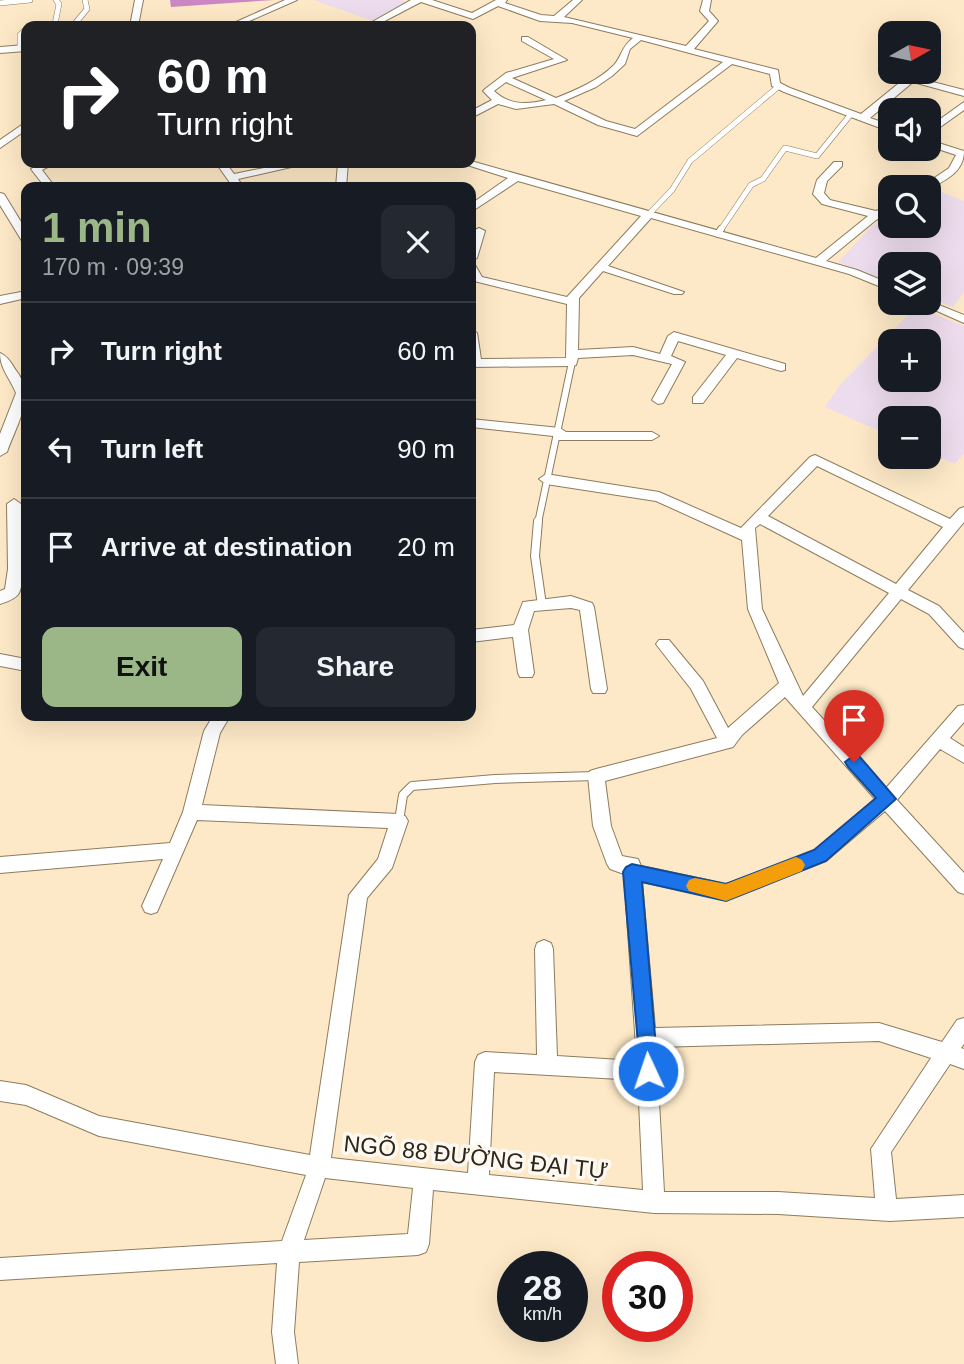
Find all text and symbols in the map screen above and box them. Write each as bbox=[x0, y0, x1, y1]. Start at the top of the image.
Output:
north arrow bbox=[878, 21, 942, 84]
map controls bbox=[878, 21, 941, 469]
icon: right bbox=[42, 49, 133, 140]
text: 60 m bbox=[157, 49, 269, 103]
button: sound bbox=[878, 98, 941, 161]
text: Turn right bbox=[157, 106, 293, 142]
button: search bbox=[878, 175, 941, 238]
text: 1 min bbox=[42, 204, 152, 251]
button: close bbox=[381, 205, 455, 279]
button: layers bbox=[878, 252, 941, 315]
text: 170 m · 09:39 bbox=[42, 254, 184, 280]
button: + bbox=[878, 329, 941, 392]
icon: right bbox=[42, 332, 80, 370]
text: Turn right bbox=[101, 336, 222, 366]
text: 60 m bbox=[397, 336, 455, 366]
button: − bbox=[878, 406, 941, 469]
icon: left bbox=[42, 430, 80, 468]
text: Turn left bbox=[101, 434, 203, 464]
text: 90 m bbox=[397, 434, 455, 464]
icon: arrive bbox=[42, 528, 80, 566]
text: Arrive at destination bbox=[101, 532, 352, 562]
text: 20 m bbox=[397, 532, 455, 562]
button: Exit bbox=[42, 627, 242, 707]
button: Share bbox=[256, 627, 455, 707]
pin bbox=[824, 690, 884, 762]
icon: arrive bbox=[835, 701, 873, 739]
position arrow bbox=[611, 1034, 685, 1108]
street label: NGÕ 88 ĐƯỜNG ĐẠI TỰ bbox=[343, 1129, 610, 1184]
speed limit sign: 30 bbox=[602, 1251, 693, 1342]
text: 28 bbox=[523, 1268, 562, 1307]
text: km/h bbox=[523, 1304, 562, 1324]

